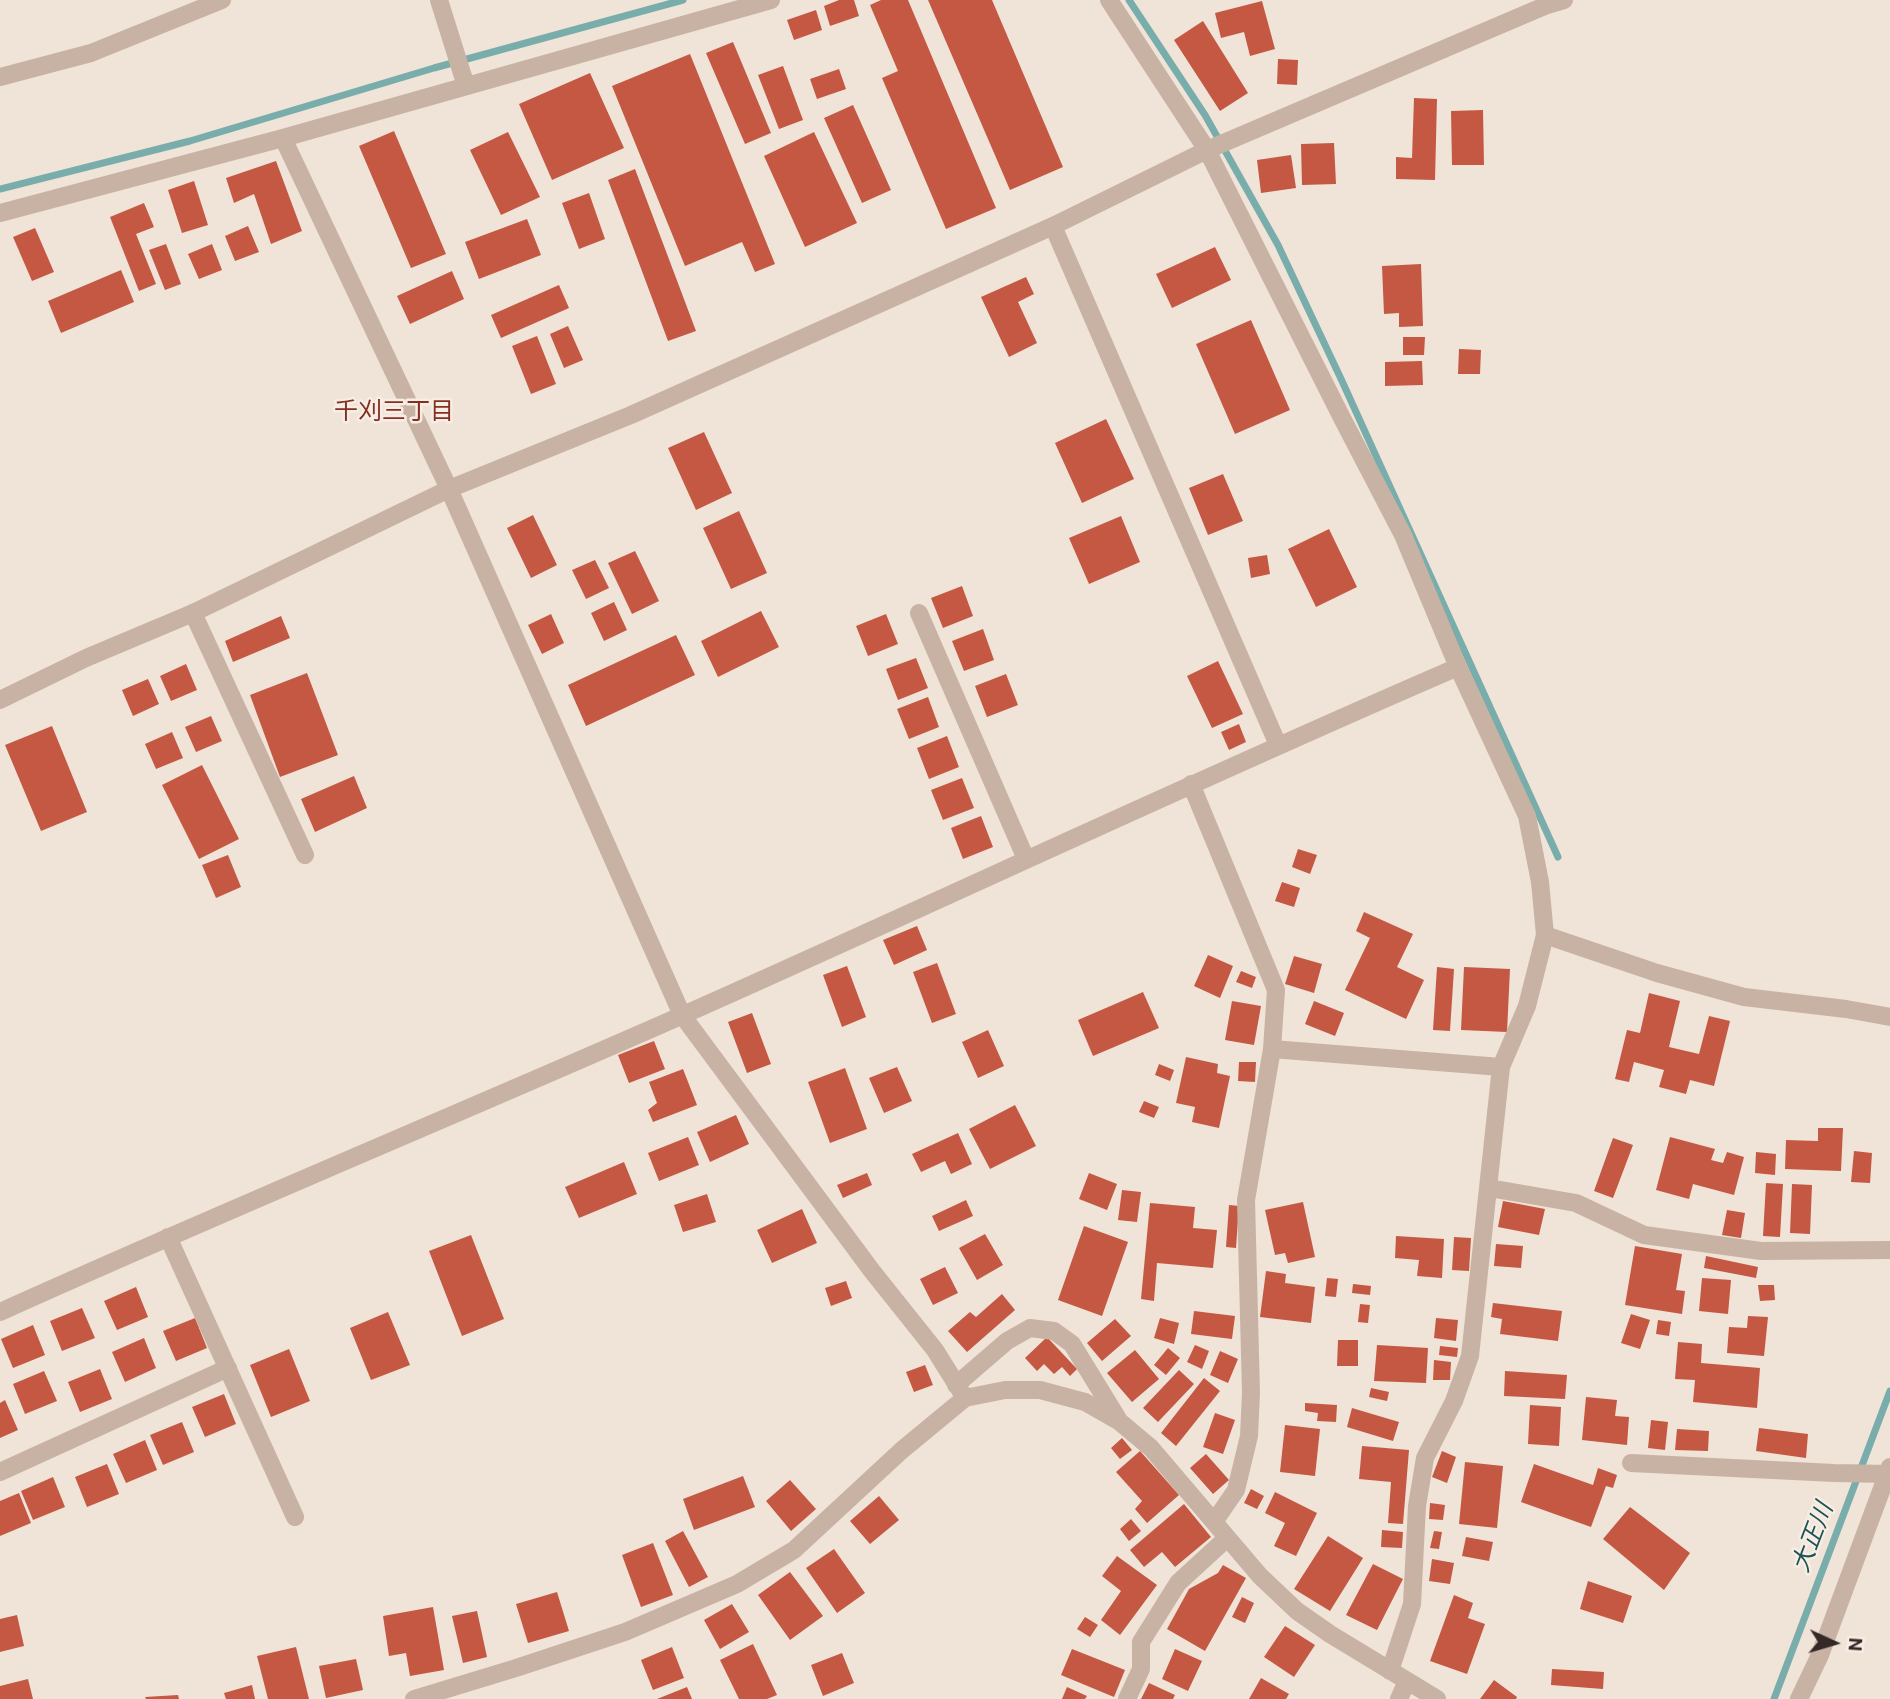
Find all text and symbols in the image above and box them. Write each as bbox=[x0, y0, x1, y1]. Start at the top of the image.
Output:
district label: 千刈三丁目 bbox=[334, 399, 454, 427]
water label: 大正川 bbox=[1788, 1499, 1840, 1577]
north arrow bbox=[1799, 1608, 1869, 1678]
text: N bbox=[1844, 1637, 1867, 1652]

